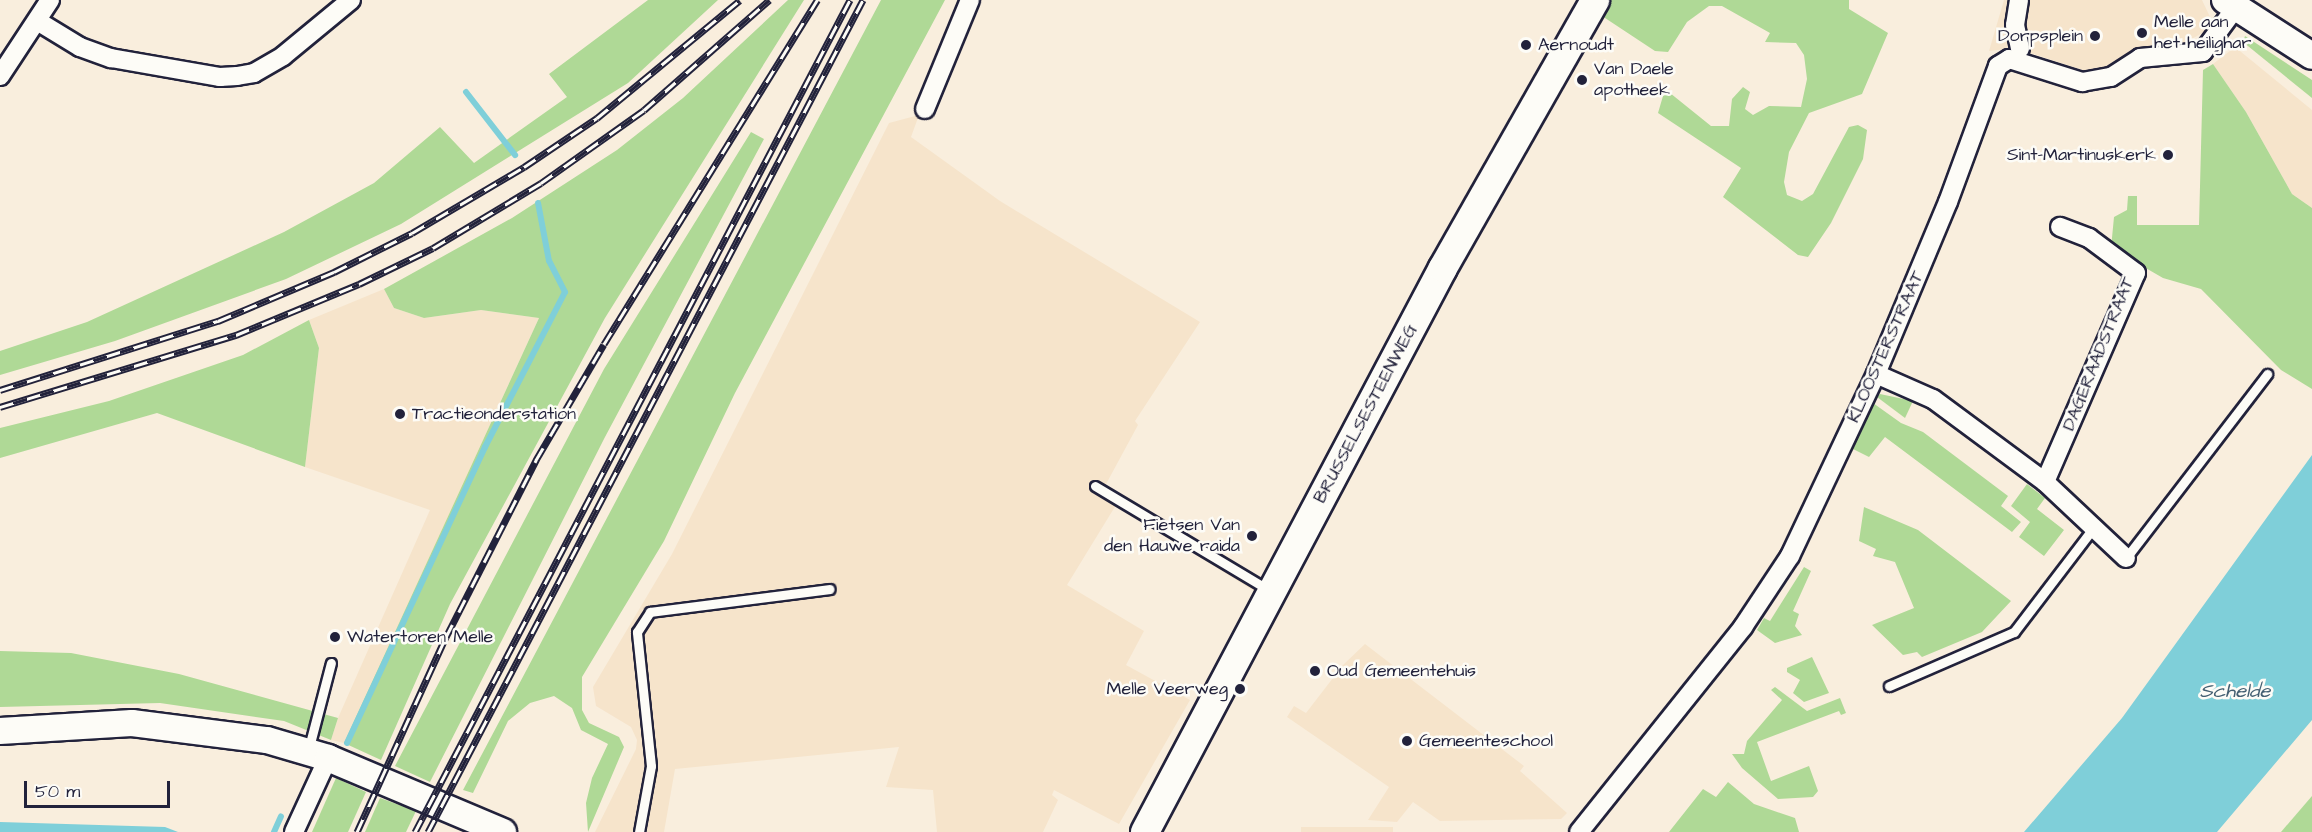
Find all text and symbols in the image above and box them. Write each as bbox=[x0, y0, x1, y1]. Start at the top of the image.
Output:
place label: Melle aan het heilighar bbox=[2154, 12, 2251, 54]
place label: Dorpsplein bbox=[1998, 25, 2083, 47]
marker: Melle aan het heilighar bbox=[2135, 26, 2149, 40]
marker: Dorpsplein bbox=[2088, 29, 2102, 43]
place label: Aernoudt bbox=[1538, 34, 1614, 56]
marker: Aernoudt bbox=[1519, 38, 1533, 52]
place label: Van Daele apotheek bbox=[1594, 59, 1674, 101]
marker: Van Daele apotheek bbox=[1575, 73, 1589, 87]
place label: Sint-Martinuskerk bbox=[2007, 144, 2156, 166]
marker: Sint-Martinuskerk bbox=[2161, 148, 2175, 162]
street label: KLOOSTERSTRAAT bbox=[1843, 268, 1929, 426]
street label: DAGERAADSTRAAT bbox=[2058, 274, 2140, 434]
street label: BRUSSELSESTEENWEG bbox=[1310, 321, 1422, 507]
place label: Tractieonderstation bbox=[412, 403, 576, 425]
marker: Tractieonderstation bbox=[393, 407, 407, 421]
place label: Fietsen Van den Hauwe raida bbox=[1104, 515, 1240, 558]
marker: Fietsen Van den Hauwe raida bbox=[1245, 529, 1259, 543]
place label: Watertoren Melle bbox=[347, 626, 493, 648]
marker: Watertoren Melle bbox=[328, 630, 342, 644]
place label: Oud Gemeentehuis bbox=[1327, 660, 1476, 682]
marker: Oud Gemeentehuis bbox=[1308, 664, 1322, 678]
place label: Melle Veerweg bbox=[1106, 678, 1228, 700]
water label: Schelde bbox=[2200, 679, 2270, 703]
marker: Melle Veerweg bbox=[1233, 682, 1247, 696]
place label: Gemeenteschool bbox=[1419, 730, 1553, 752]
marker: Gemeenteschool bbox=[1400, 734, 1414, 748]
scale bar bbox=[27, 769, 172, 807]
text: 50 m bbox=[35, 779, 80, 804]

